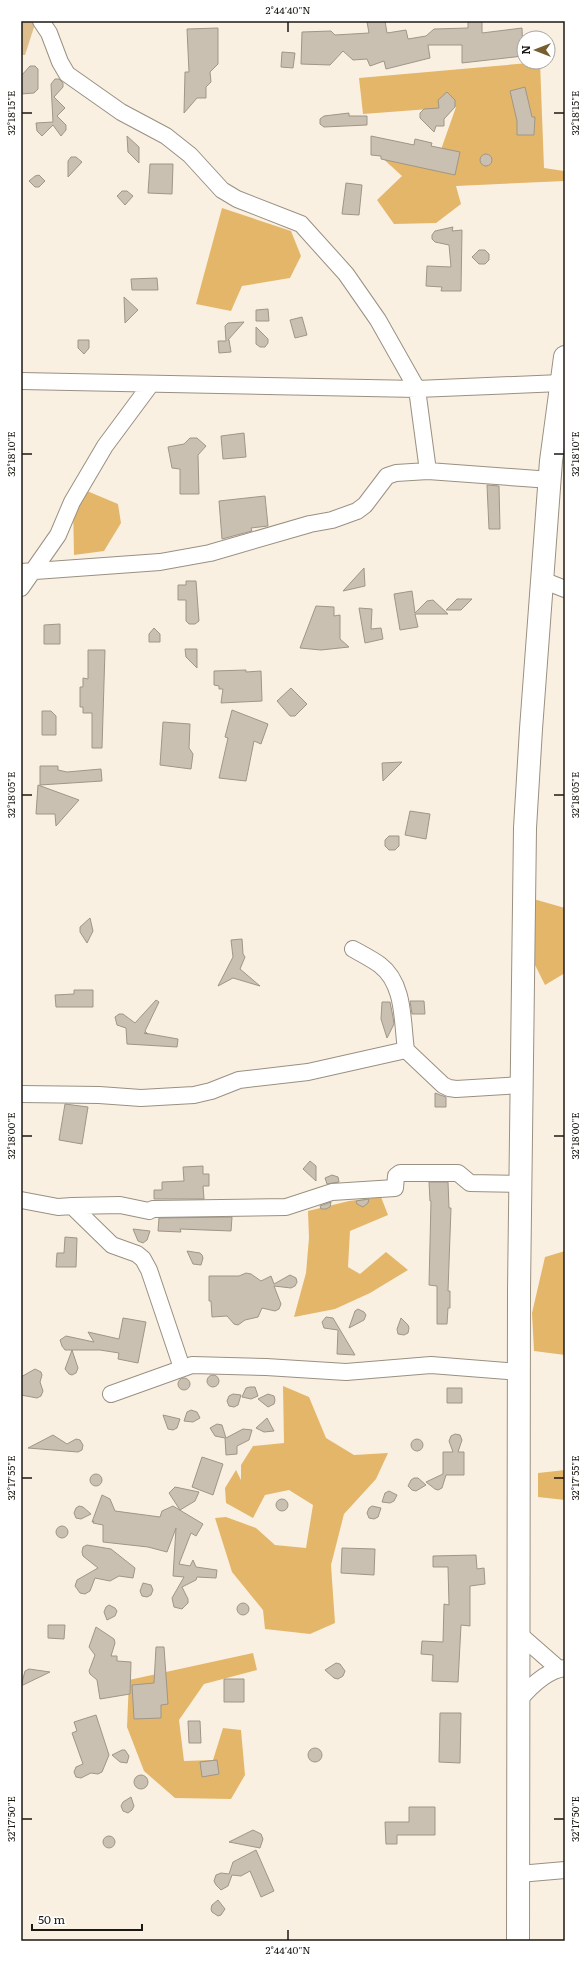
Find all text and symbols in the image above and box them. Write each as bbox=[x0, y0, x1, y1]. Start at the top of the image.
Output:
text: 2°44'40"N bbox=[265, 2, 311, 17]
north arrow bbox=[516, 30, 556, 70]
text: N bbox=[517, 45, 533, 55]
text: 32°18'15"E bbox=[3, 91, 18, 135]
text: 32°18'15"E bbox=[567, 91, 582, 135]
text: 32°18'10"E bbox=[3, 431, 18, 477]
text: 32°18'10"E bbox=[567, 431, 582, 477]
text: 32°18'05"E bbox=[3, 772, 18, 818]
text: 32°18'05"E bbox=[567, 772, 582, 818]
text: 32°18'00"E bbox=[3, 1112, 18, 1160]
text: 32°18'00"E bbox=[567, 1112, 582, 1160]
text: 32°17'55"E bbox=[3, 1455, 18, 1501]
text: 32°17'55"E bbox=[567, 1455, 582, 1501]
text: 32°17'50"E bbox=[3, 1796, 18, 1842]
text: 32°17'50"E bbox=[567, 1796, 582, 1842]
scale bar bbox=[32, 1906, 142, 1932]
text: 50 m bbox=[38, 1910, 65, 1928]
text: 2°44'40"N bbox=[265, 1942, 311, 1957]

